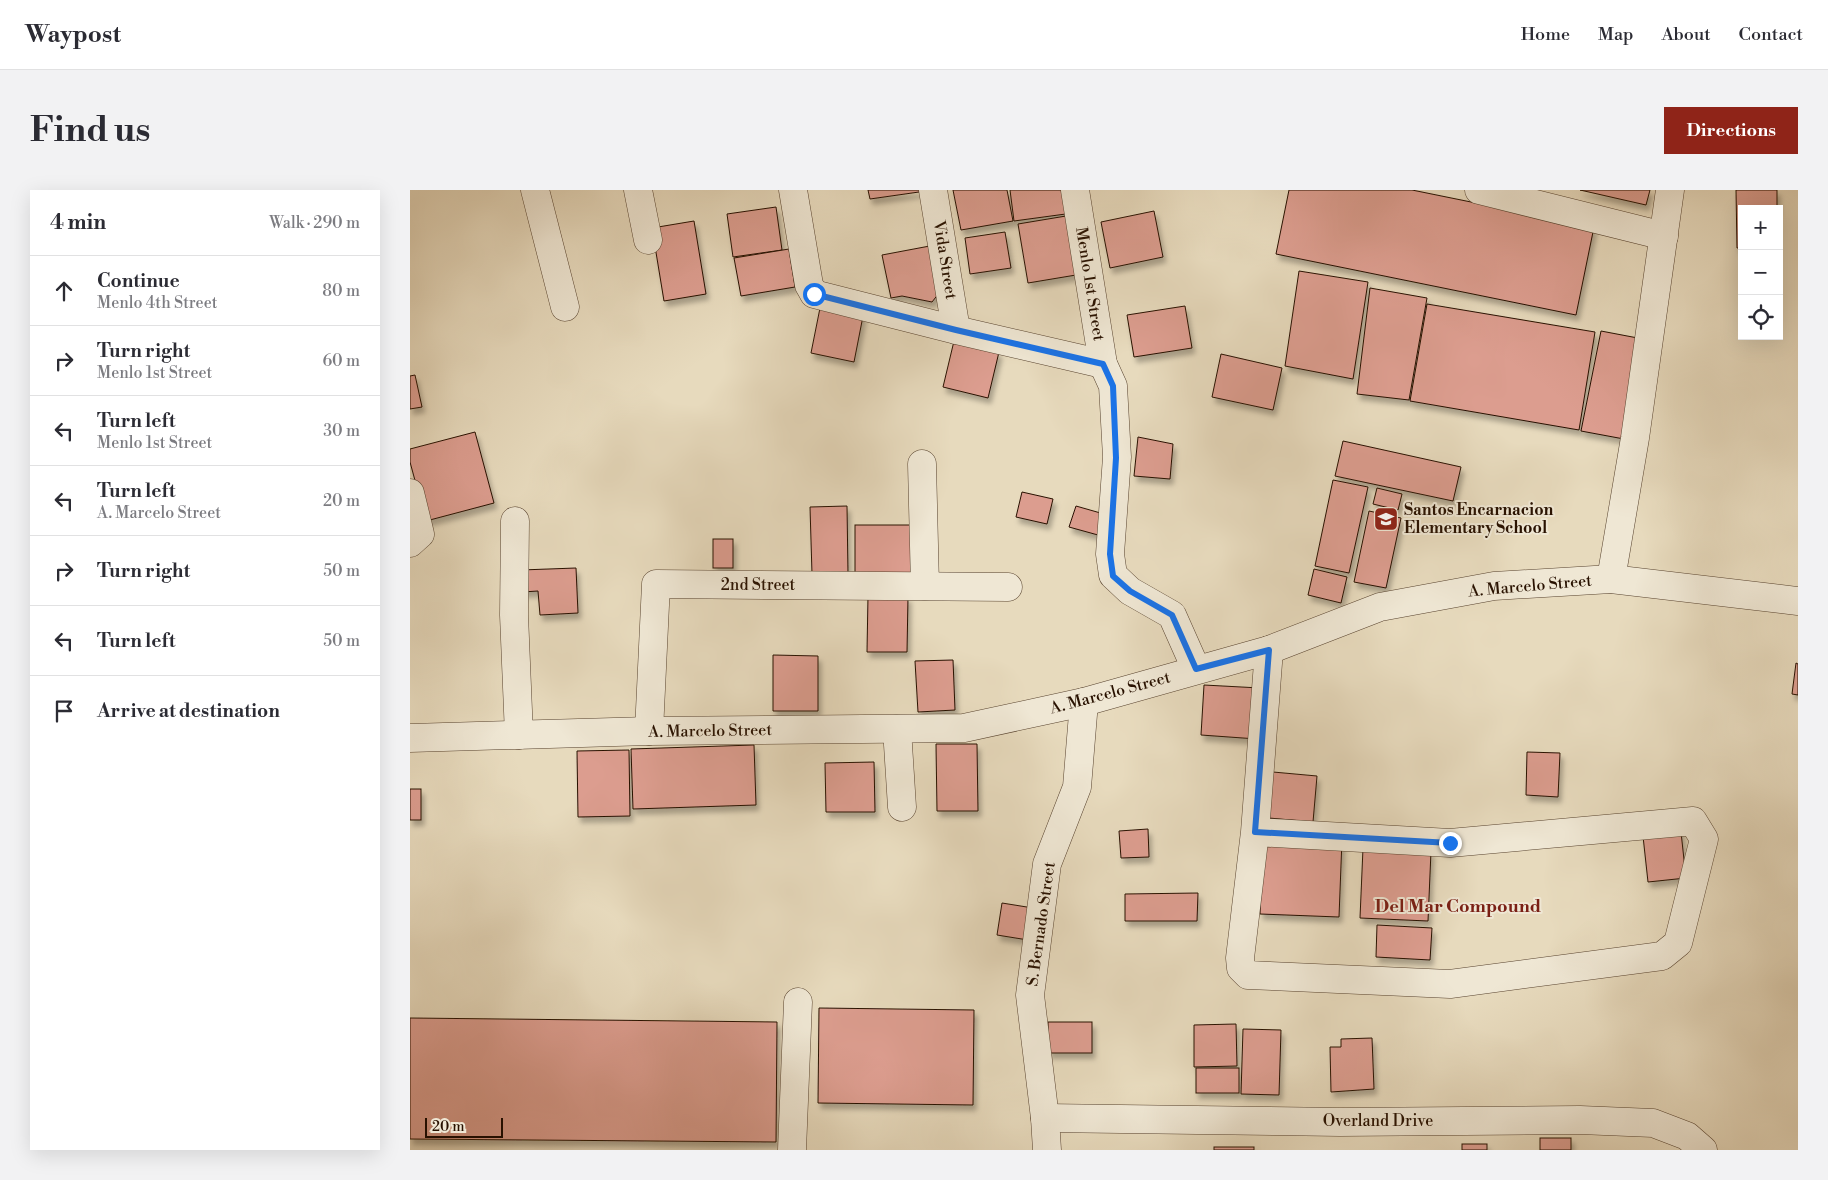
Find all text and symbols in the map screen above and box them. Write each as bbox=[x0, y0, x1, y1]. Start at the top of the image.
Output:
text: Waypost bbox=[25, 20, 121, 50]
text: Home bbox=[1521, 23, 1570, 46]
text: Map bbox=[1598, 23, 1634, 46]
text: About bbox=[1662, 23, 1711, 46]
text: Contact bbox=[1739, 23, 1803, 46]
button: Directions bbox=[1664, 107, 1798, 154]
text: Find us bbox=[30, 109, 150, 152]
map controls bbox=[1738, 205, 1783, 340]
button: + bbox=[1738, 205, 1783, 250]
text: 4 min bbox=[50, 210, 106, 236]
text: Walk · 290 m bbox=[269, 213, 360, 233]
street label: Vida Street bbox=[929, 218, 961, 301]
street label: Menlo 1st Street bbox=[1071, 226, 1109, 343]
button: − bbox=[1738, 250, 1783, 295]
text: Continue bbox=[97, 269, 180, 293]
icon: ahead bbox=[50, 277, 78, 305]
text: 80 m bbox=[322, 281, 360, 301]
route start bbox=[803, 283, 826, 306]
text: Menlo 4th Street bbox=[97, 293, 217, 313]
button: locate bbox=[1738, 295, 1783, 340]
text: Turn right bbox=[97, 339, 190, 363]
icon: right bbox=[50, 347, 78, 375]
text: 60 m bbox=[322, 351, 360, 371]
text: Menlo 1st Street bbox=[97, 363, 212, 383]
text: Turn left bbox=[97, 409, 176, 433]
icon: left bbox=[50, 417, 78, 445]
text: 30 m bbox=[323, 421, 360, 441]
text: Menlo 1st Street bbox=[97, 433, 212, 453]
text: Turn left bbox=[97, 479, 176, 503]
icon: left bbox=[50, 487, 78, 515]
text: 20 m bbox=[323, 491, 360, 511]
place label: Santos Encarnacion Elementary School bbox=[1404, 500, 1554, 538]
text: A. Marcelo Street bbox=[97, 503, 221, 523]
school or university icon: Santos Encarnacion Elementary School bbox=[1373, 506, 1399, 532]
icon: right bbox=[50, 557, 78, 585]
text: Turn right bbox=[97, 559, 190, 583]
text: 50 m bbox=[323, 561, 360, 581]
street label: A. Marcelo Street bbox=[1466, 571, 1593, 601]
street label: 2nd Street bbox=[721, 575, 796, 595]
icon: left bbox=[50, 627, 78, 655]
text: Turn left bbox=[97, 629, 176, 653]
text: 50 m bbox=[323, 631, 360, 651]
street label: A. Marcelo Street bbox=[1047, 667, 1173, 719]
icon: arrive bbox=[50, 697, 78, 725]
text: Arrive at destination bbox=[97, 699, 280, 723]
street label: A. Marcelo Street bbox=[647, 720, 772, 742]
route end bbox=[1439, 832, 1462, 855]
street label: S. Bernado Street bbox=[1022, 860, 1060, 988]
district label: Del Mar Compound bbox=[1375, 895, 1541, 918]
street label: Overland Drive bbox=[1323, 1111, 1433, 1131]
scale bar bbox=[425, 1115, 502, 1138]
text: 20 m bbox=[432, 1118, 464, 1136]

